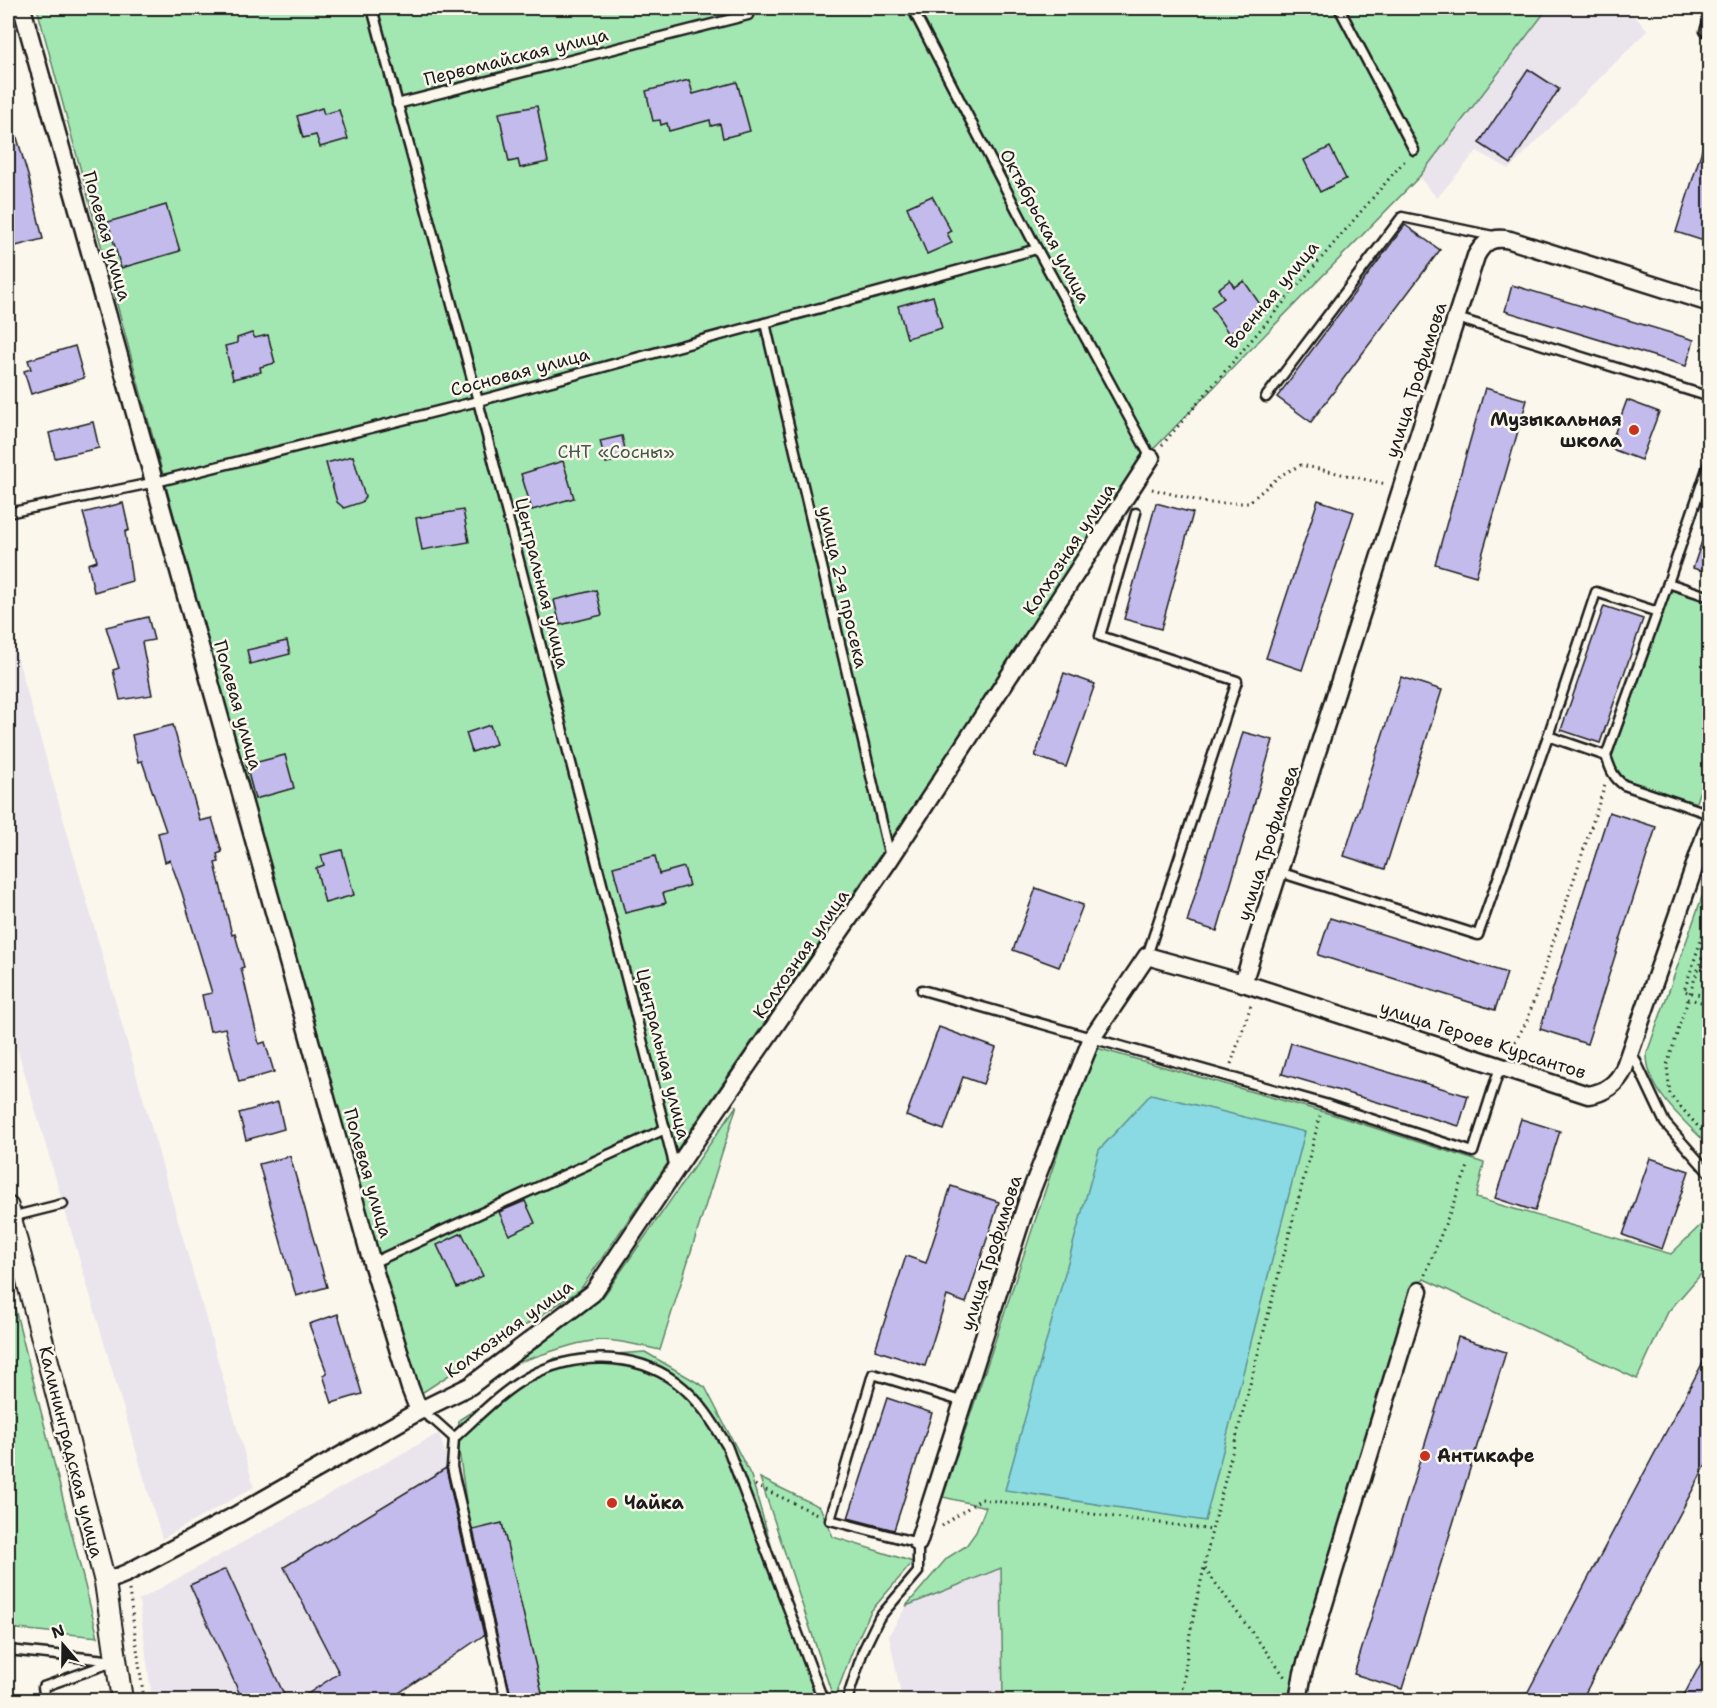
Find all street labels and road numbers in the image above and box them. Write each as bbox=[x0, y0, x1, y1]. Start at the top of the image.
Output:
street label: Первомайская улица bbox=[421, 23, 611, 91]
street label: Октябрьская улица bbox=[994, 145, 1096, 307]
street label: Полевая улица bbox=[77, 168, 137, 304]
street label: Военная улица bbox=[1220, 236, 1324, 354]
street label: улица Трофимова bbox=[1380, 299, 1452, 461]
street label: Сосновая улица bbox=[448, 342, 592, 402]
street label: Колхозная улица bbox=[1017, 478, 1121, 620]
street label: Центральная улица bbox=[509, 495, 575, 671]
street label: улица 2-я просека bbox=[813, 503, 873, 671]
street label: Полевая улица bbox=[208, 637, 268, 773]
street label: улица Трофимова bbox=[1232, 762, 1304, 924]
street label: Колхозная улица bbox=[747, 885, 855, 1023]
street label: Центральная улица bbox=[630, 966, 696, 1142]
street label: улица Героев Курсантов bbox=[1377, 995, 1589, 1085]
street label: Полевая улица bbox=[338, 1105, 398, 1241]
street label: улица Трофимова bbox=[955, 1172, 1027, 1334]
street label: Колхозная улица bbox=[440, 1274, 578, 1384]
street label: Калининградская улица bbox=[33, 1344, 109, 1560]

